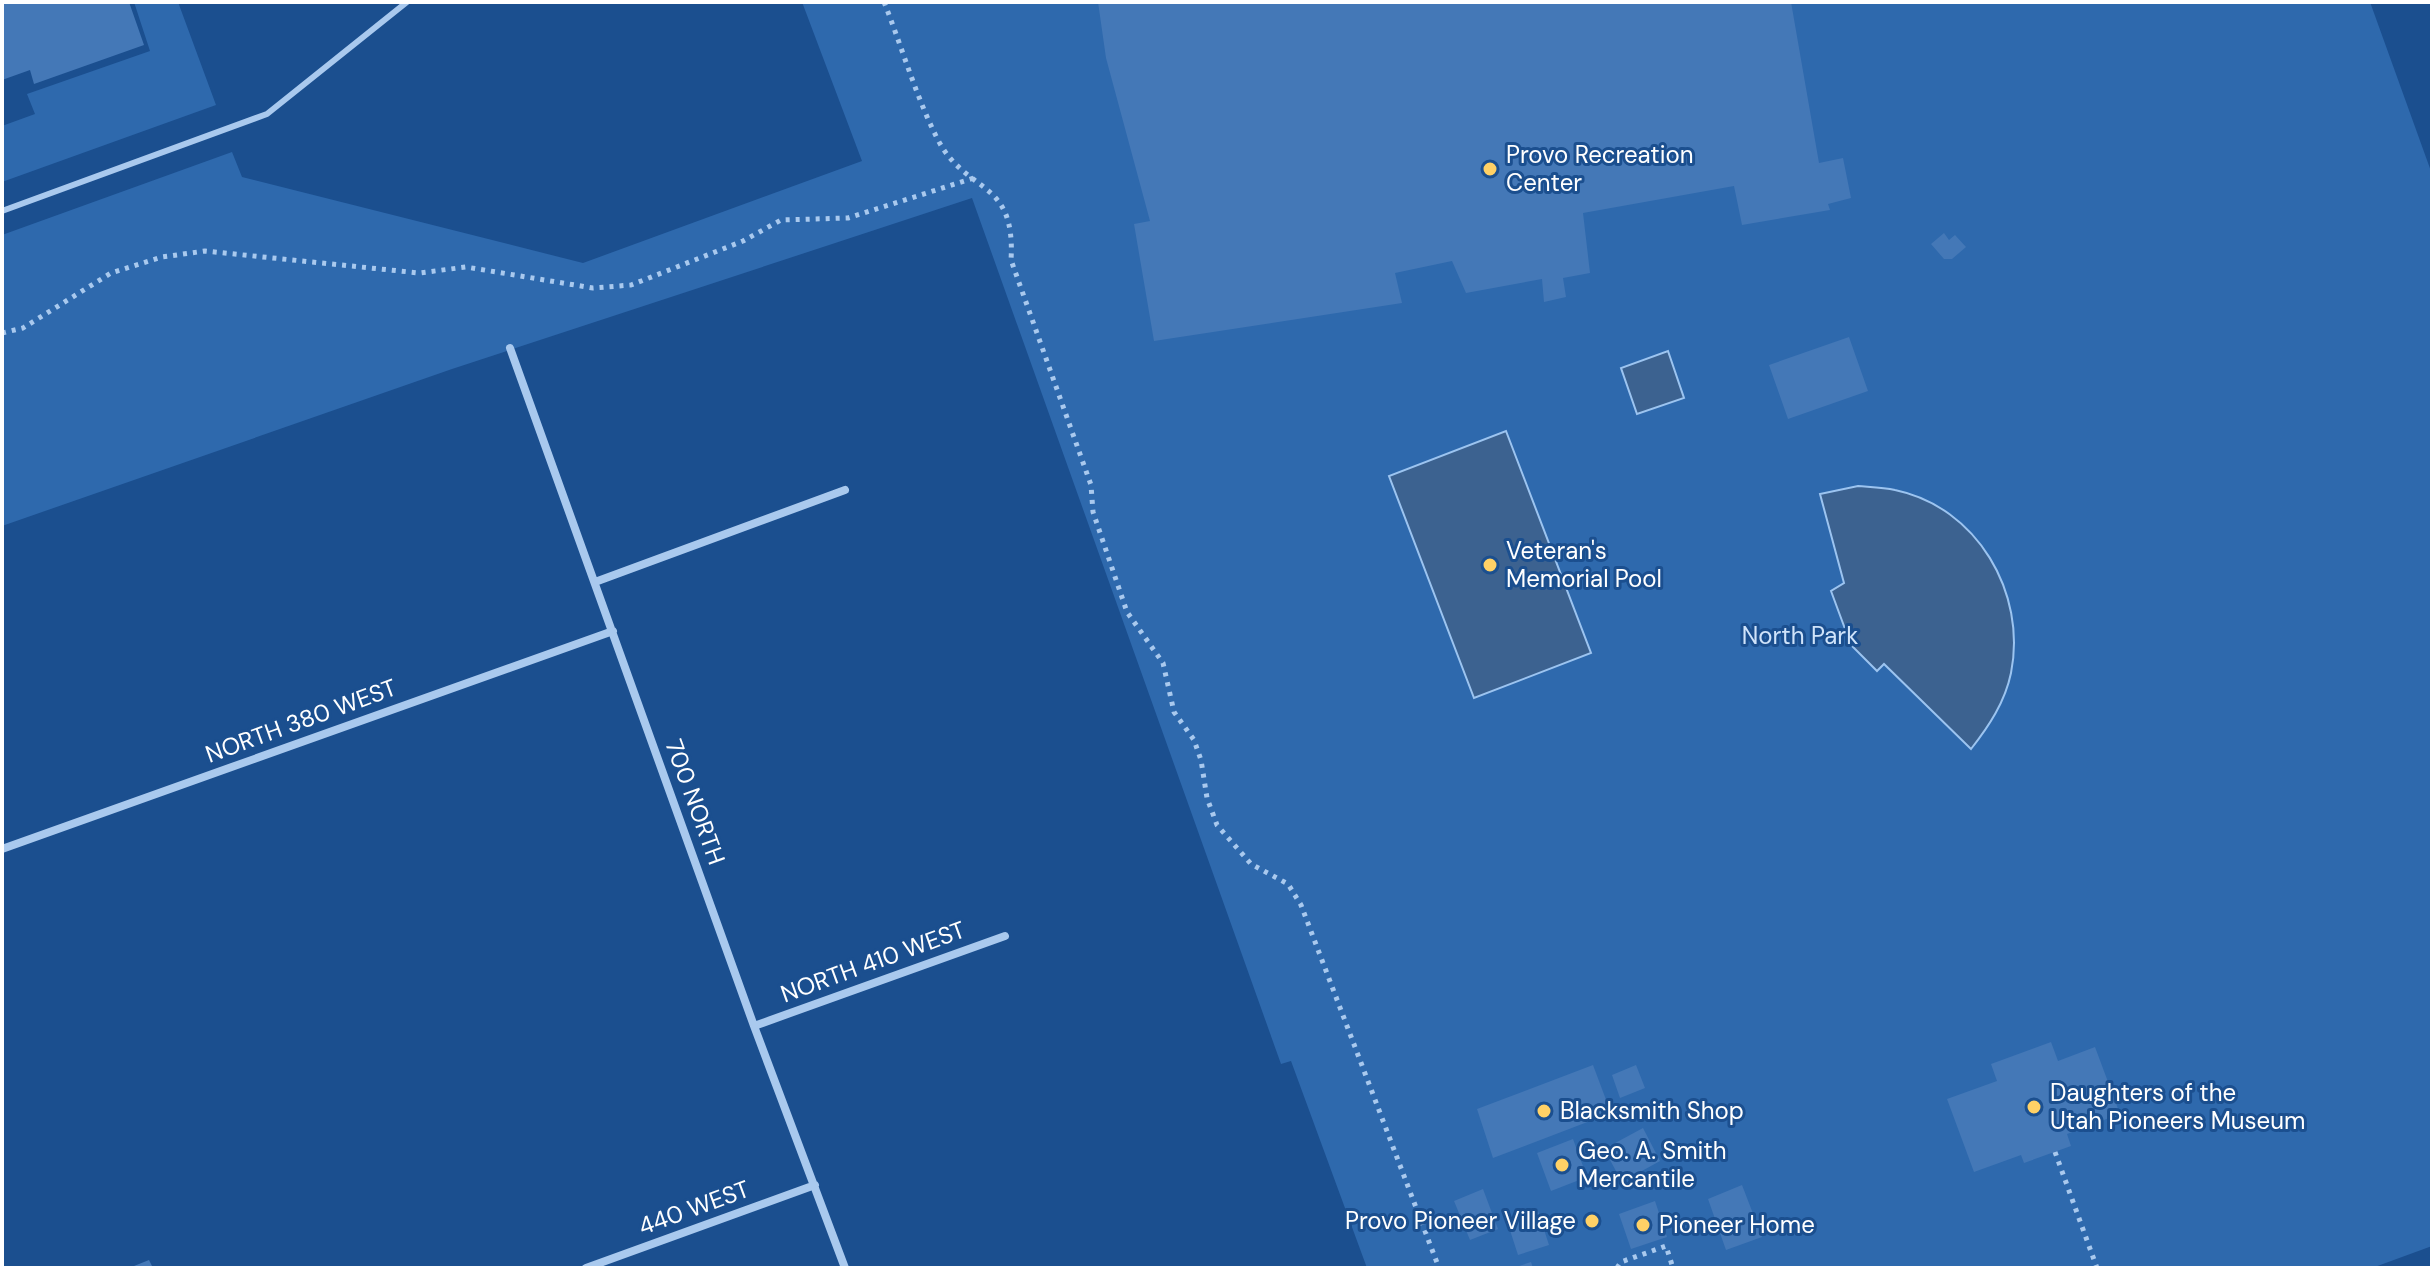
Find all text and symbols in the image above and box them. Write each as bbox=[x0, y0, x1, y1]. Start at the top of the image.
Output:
place label: Provo Recreation Center bbox=[1506, 139, 1694, 198]
marker: Provo Recreation Center bbox=[1481, 160, 1499, 178]
place label: Veteran's Memorial Pool bbox=[1506, 535, 1662, 594]
marker: Veteran's Memorial Pool bbox=[1481, 556, 1499, 574]
park label: North Park bbox=[1742, 620, 1858, 651]
street label: NORTH 380 WEST bbox=[201, 672, 401, 769]
street label: 700 NORTH bbox=[659, 735, 732, 869]
street label: NORTH 410 WEST bbox=[776, 914, 969, 1009]
place label: Daughters of the Utah Pioneers Museum bbox=[2050, 1077, 2305, 1136]
place label: Blacksmith Shop bbox=[1560, 1095, 1744, 1126]
marker: Daughters of the Utah Pioneers Museum bbox=[2025, 1098, 2043, 1116]
marker: Blacksmith Shop bbox=[1535, 1102, 1553, 1120]
place label: Geo. A. Smith Mercantile bbox=[1578, 1135, 1727, 1194]
marker: Geo. A. Smith Mercantile bbox=[1553, 1156, 1571, 1174]
street label: 440 WEST bbox=[634, 1173, 754, 1242]
place label: Provo Pioneer Village bbox=[1345, 1205, 1576, 1236]
place label: Pioneer Home bbox=[1659, 1209, 1815, 1240]
marker: Provo Pioneer Village bbox=[1583, 1212, 1601, 1230]
marker: Pioneer Home bbox=[1634, 1216, 1652, 1234]

